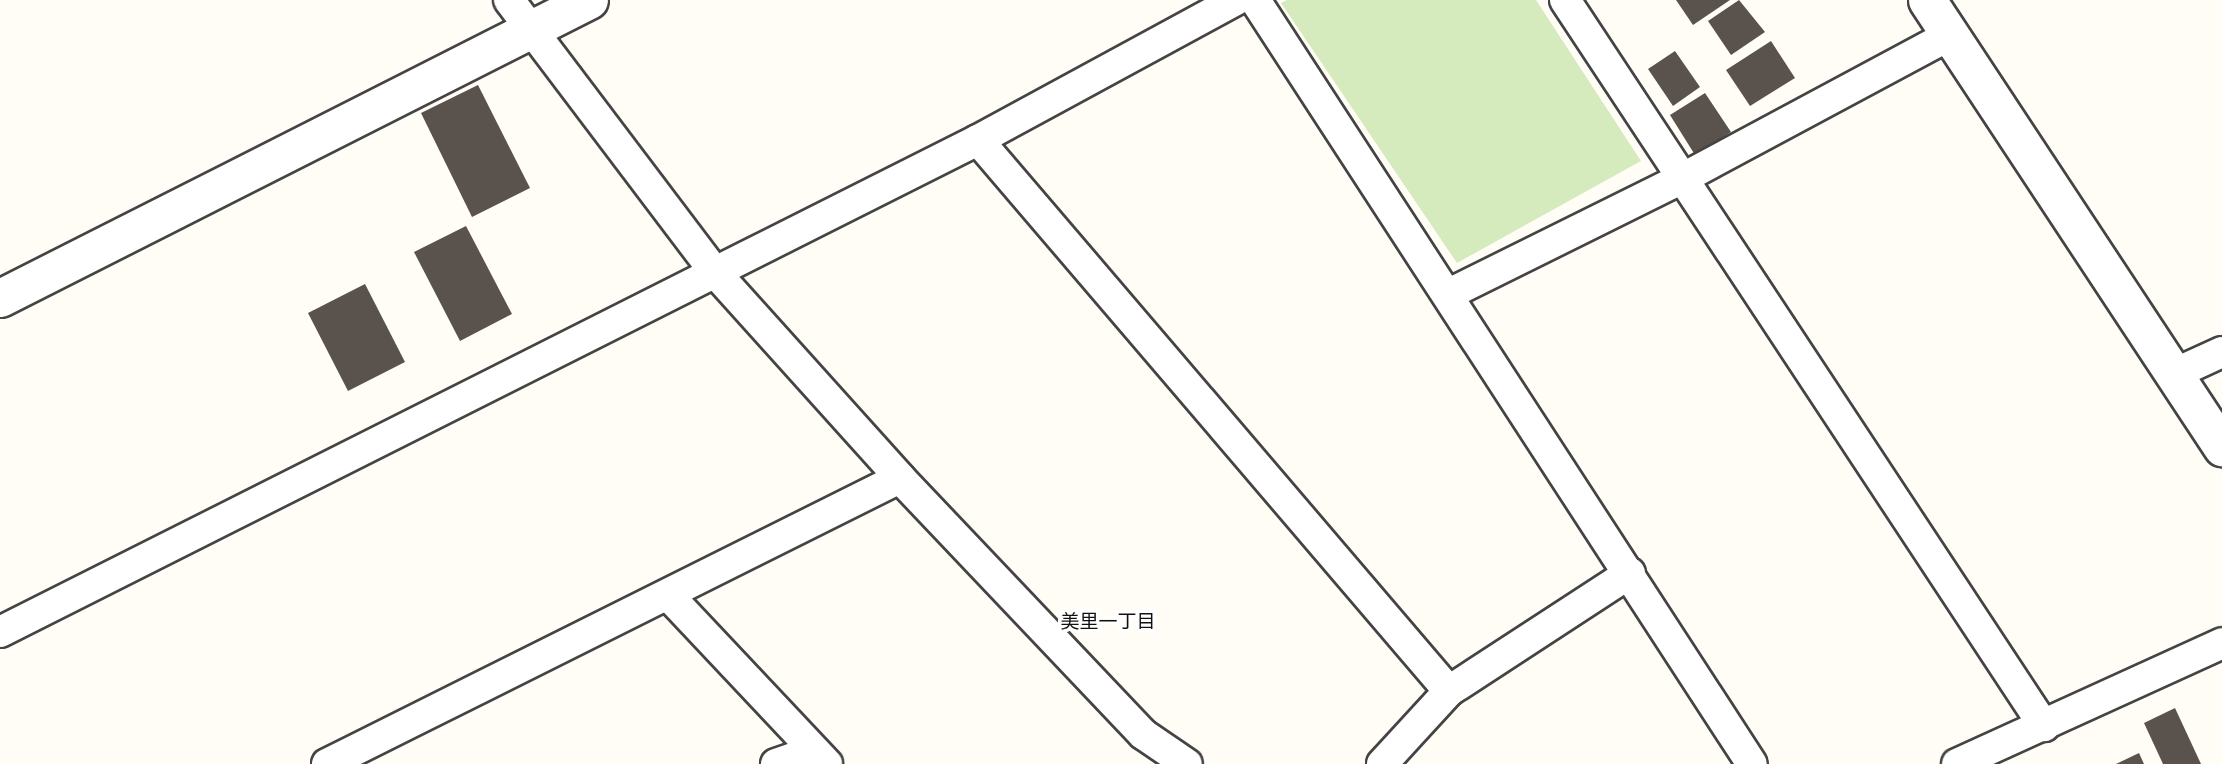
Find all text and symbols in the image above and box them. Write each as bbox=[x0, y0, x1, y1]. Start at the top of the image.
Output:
district label: 美里一丁目 bbox=[1061, 611, 1155, 633]

